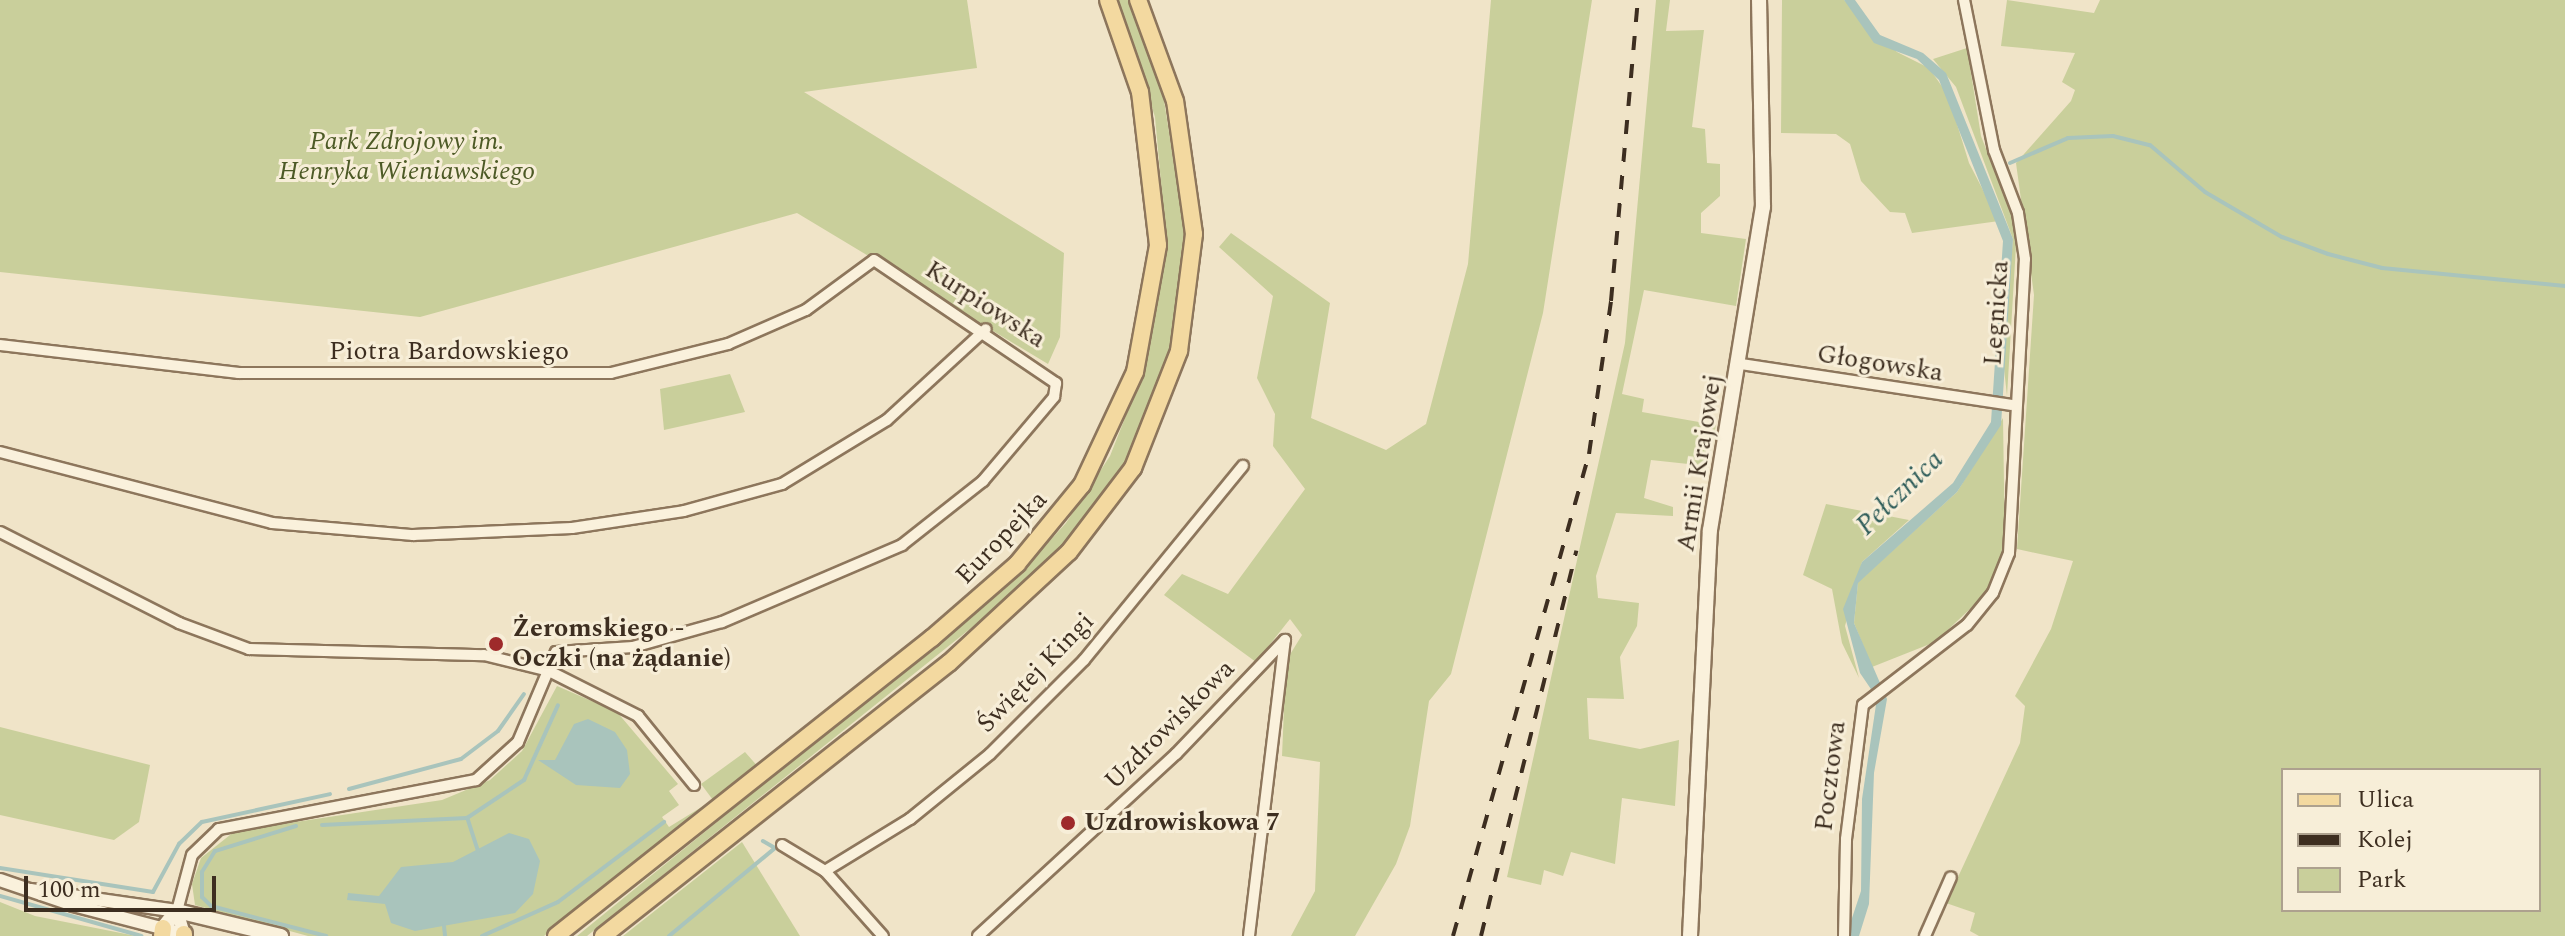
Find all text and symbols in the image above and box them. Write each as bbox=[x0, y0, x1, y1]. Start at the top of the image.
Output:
park label: Park Zdrojowy im. Henryka Wieniawskiego bbox=[279, 126, 535, 188]
street label: Kurpiowska bbox=[919, 255, 1051, 355]
street label: Legnicka bbox=[1978, 259, 2016, 367]
street label: Piotra Bardowskiego bbox=[329, 336, 569, 368]
street label: Głogowska bbox=[1815, 339, 1945, 389]
street label: Armii Krajowej bbox=[1671, 372, 1729, 554]
water label: Pełcznica bbox=[1849, 443, 1951, 543]
street label: Europejka bbox=[950, 485, 1054, 591]
street label: Świętej Kingi bbox=[971, 606, 1101, 740]
place label: Żeromskiego - Oczki (na żądanie) bbox=[512, 613, 731, 674]
marker: Żeromskiego - Oczki (na żądanie) bbox=[487, 635, 505, 653]
street label: Uzdrowiskowa bbox=[1099, 654, 1241, 796]
street label: Pocztowa bbox=[1809, 719, 1853, 833]
legend bbox=[2281, 768, 2541, 912]
text: Ulica bbox=[2357, 782, 2414, 818]
place label: Uzdrowiskowa 7 bbox=[1084, 807, 1280, 839]
marker: Uzdrowiskowa 7 bbox=[1059, 814, 1077, 832]
text: Kolej bbox=[2357, 822, 2413, 858]
scale bar bbox=[28, 860, 220, 910]
text: Park bbox=[2357, 862, 2407, 898]
text: 100 m bbox=[38, 872, 101, 908]

